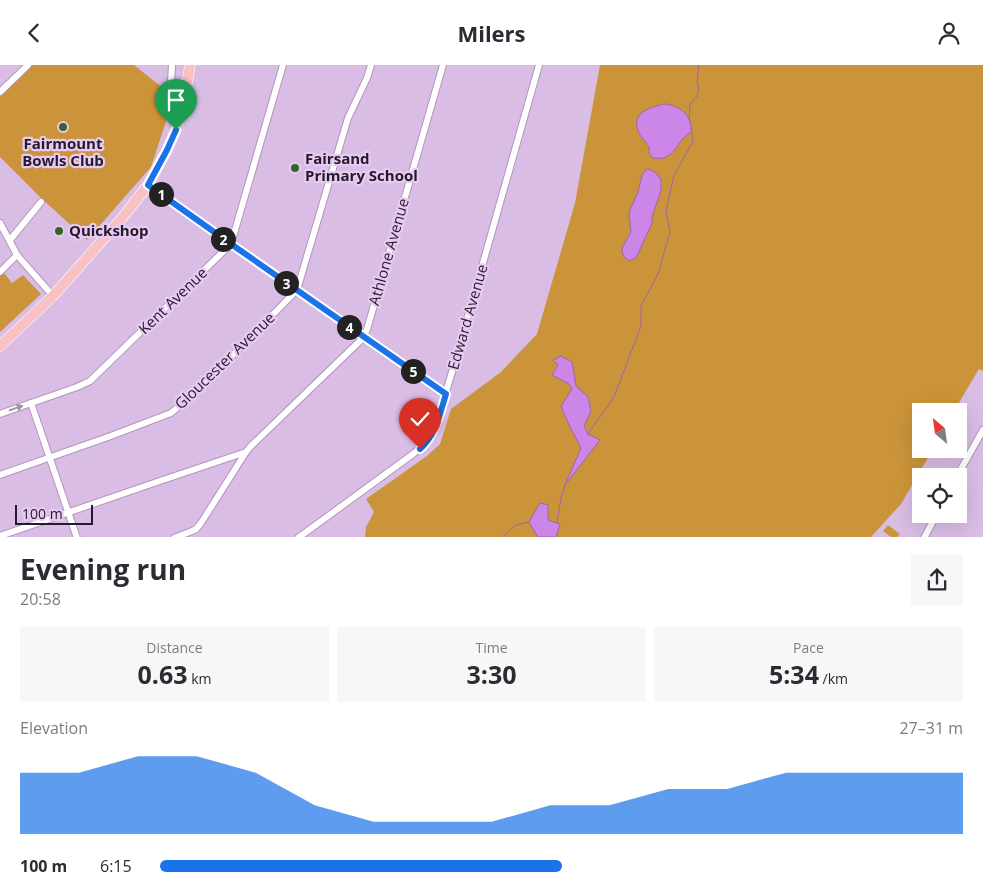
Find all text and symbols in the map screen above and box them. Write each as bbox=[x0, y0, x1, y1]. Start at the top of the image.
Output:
text: Milers bbox=[457, 18, 526, 48]
icon: back bbox=[20, 19, 48, 47]
icon: person bbox=[935, 19, 963, 47]
pin bbox=[155, 79, 197, 130]
icon: arrive bbox=[162, 86, 190, 114]
marker: Fairmount Bowls Club bbox=[57, 121, 69, 133]
place label: Fairmount Bowls Club bbox=[22, 133, 104, 170]
place label: Fairsand Primary School bbox=[305, 148, 418, 185]
marker: Fairsand Primary School bbox=[289, 162, 301, 174]
pin: 1 bbox=[148, 181, 174, 207]
text: 1 bbox=[157, 185, 166, 204]
street label: Athlone Avenue bbox=[363, 196, 413, 308]
place label: Quickshop bbox=[69, 220, 148, 240]
marker: Quickshop bbox=[53, 225, 65, 237]
pin: 2 bbox=[210, 227, 236, 251]
text: 2 bbox=[219, 230, 228, 249]
street label: Kent Avenue bbox=[134, 262, 211, 338]
street label: Edward Avenue bbox=[442, 262, 492, 372]
pin: 3 bbox=[274, 271, 298, 295]
text: 3 bbox=[282, 274, 291, 293]
street label: Gloucester Avenue bbox=[170, 307, 279, 413]
pin: 4 bbox=[336, 315, 362, 339]
text: 4 bbox=[345, 318, 354, 337]
pin: 5 bbox=[400, 359, 426, 383]
text: 5 bbox=[409, 362, 418, 381]
pin bbox=[399, 398, 441, 449]
north arrow bbox=[912, 403, 968, 457]
map controls bbox=[912, 403, 967, 523]
one-way arrow bbox=[8, 404, 23, 411]
icon: check bbox=[406, 405, 434, 433]
button: locate bbox=[912, 468, 967, 523]
scale bar bbox=[15, 503, 92, 526]
text: 100 m bbox=[22, 504, 63, 523]
text: Evening run bbox=[20, 550, 186, 588]
button: share bbox=[911, 554, 963, 606]
text: 20:58 bbox=[20, 588, 61, 610]
text: Distance bbox=[146, 638, 203, 657]
text: Time bbox=[475, 638, 508, 657]
text: Pace bbox=[793, 638, 824, 657]
text: 0.63 bbox=[138, 657, 188, 691]
text: 3:30 bbox=[466, 657, 517, 691]
text: 5:34 bbox=[769, 657, 819, 691]
text: km bbox=[188, 669, 211, 688]
text: /km bbox=[819, 669, 848, 688]
text: Elevation bbox=[20, 717, 88, 739]
text: 27–31 m bbox=[899, 717, 963, 739]
text: 100 m bbox=[20, 855, 67, 877]
text: 6:15 bbox=[100, 855, 132, 877]

